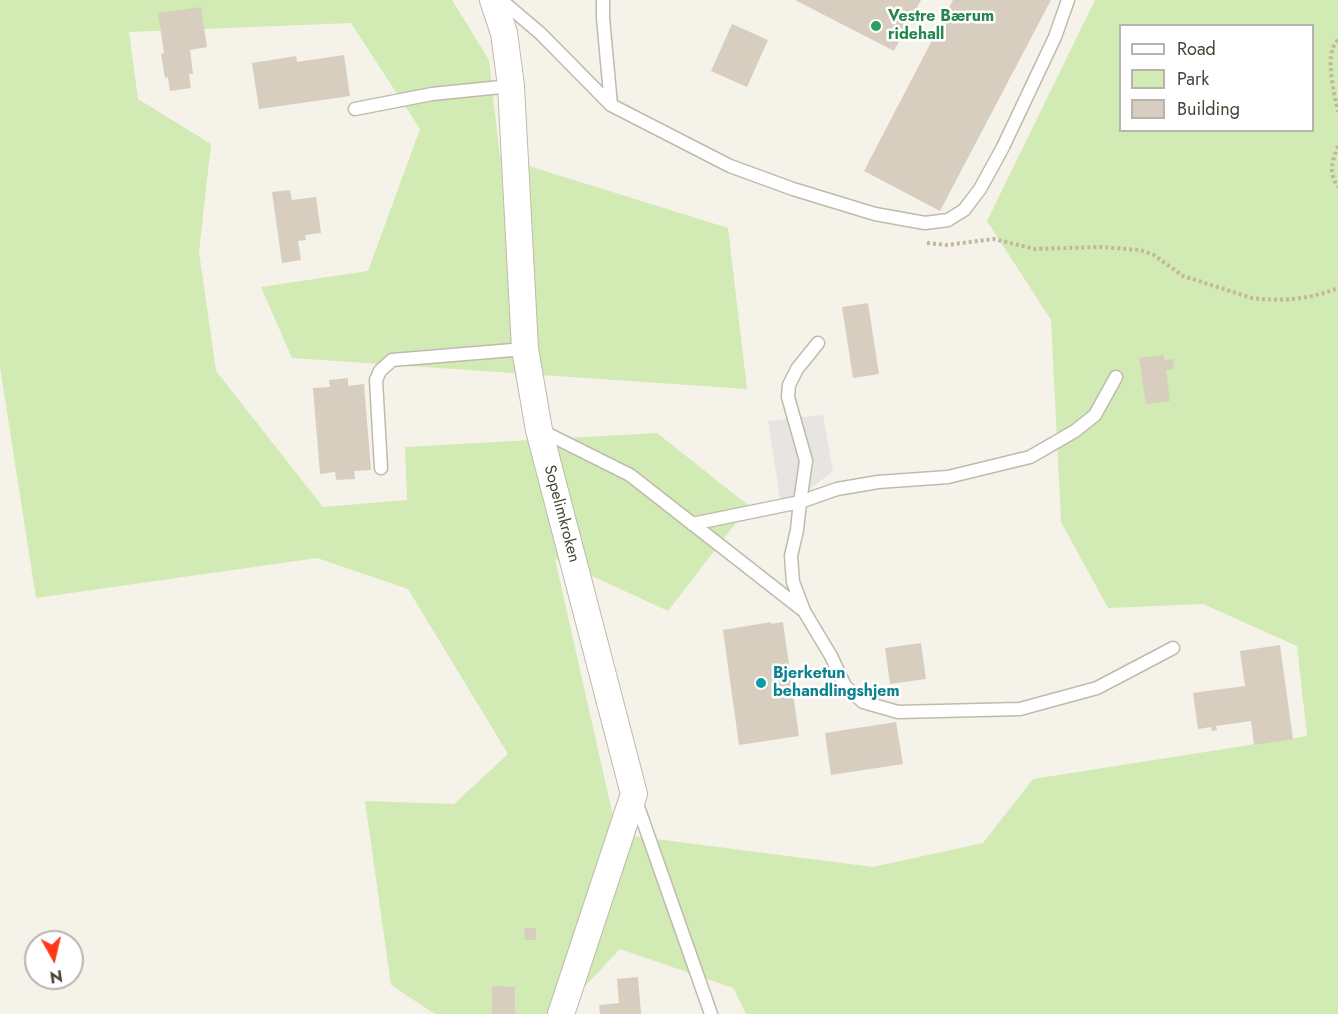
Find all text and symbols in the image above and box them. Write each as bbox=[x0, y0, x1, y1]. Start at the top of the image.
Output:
place label: Vestre Bærum ridehall bbox=[888, 7, 994, 45]
marker: Vestre Bærum ridehall bbox=[869, 19, 883, 33]
legend bbox=[1119, 24, 1314, 132]
text: Road bbox=[1177, 36, 1216, 62]
text: Park bbox=[1177, 66, 1209, 92]
text: Building bbox=[1177, 96, 1240, 122]
street label: Sopelimkroken bbox=[539, 463, 583, 565]
place label: Bjerketun behandlingshjem bbox=[773, 664, 900, 702]
marker: Bjerketun behandlingshjem bbox=[754, 676, 768, 690]
north arrow bbox=[24, 930, 84, 990]
text: N bbox=[48, 964, 64, 989]

